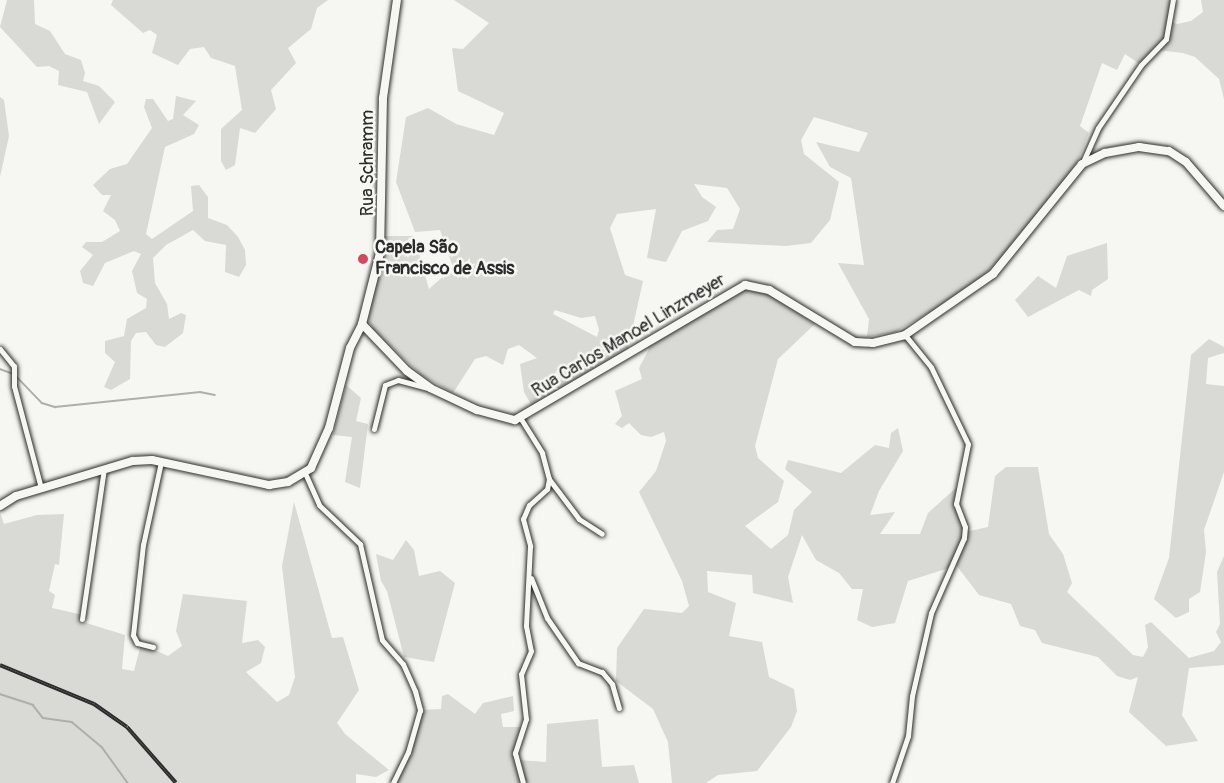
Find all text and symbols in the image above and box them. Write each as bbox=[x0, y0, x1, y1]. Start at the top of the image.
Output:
street label: Rua Schramm bbox=[357, 110, 379, 216]
place label: Capela São Francisco de Assis bbox=[375, 238, 514, 280]
marker: Capela São Francisco de Assis bbox=[356, 252, 370, 266]
street label: Rua Carlos Manoel Linzmeyer bbox=[528, 270, 730, 402]

